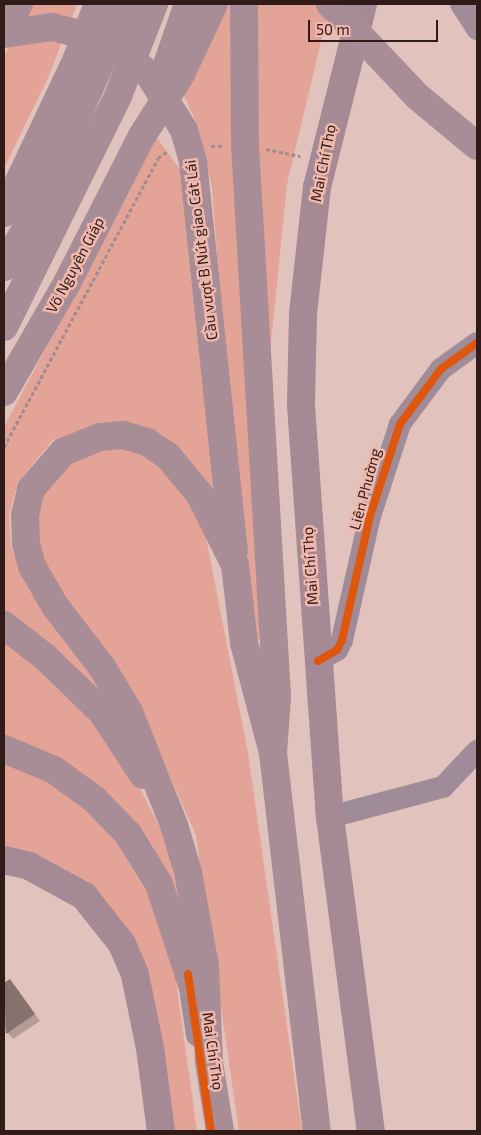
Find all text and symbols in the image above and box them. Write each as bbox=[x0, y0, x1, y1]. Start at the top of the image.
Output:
scale bar bbox=[311, 10, 441, 42]
text: 50 m bbox=[316, 20, 350, 38]
street label: Mai Chí Thọ bbox=[307, 123, 339, 203]
street label: Cầu vượt B Nút giao Cát Lái bbox=[181, 159, 221, 341]
street label: Võ Nguyên Giáp bbox=[42, 214, 108, 316]
street label: Liên Phường bbox=[345, 446, 385, 532]
street label: Mai Chí Thọ bbox=[298, 526, 322, 606]
street label: Mai Chí Thọ bbox=[199, 1011, 227, 1091]

